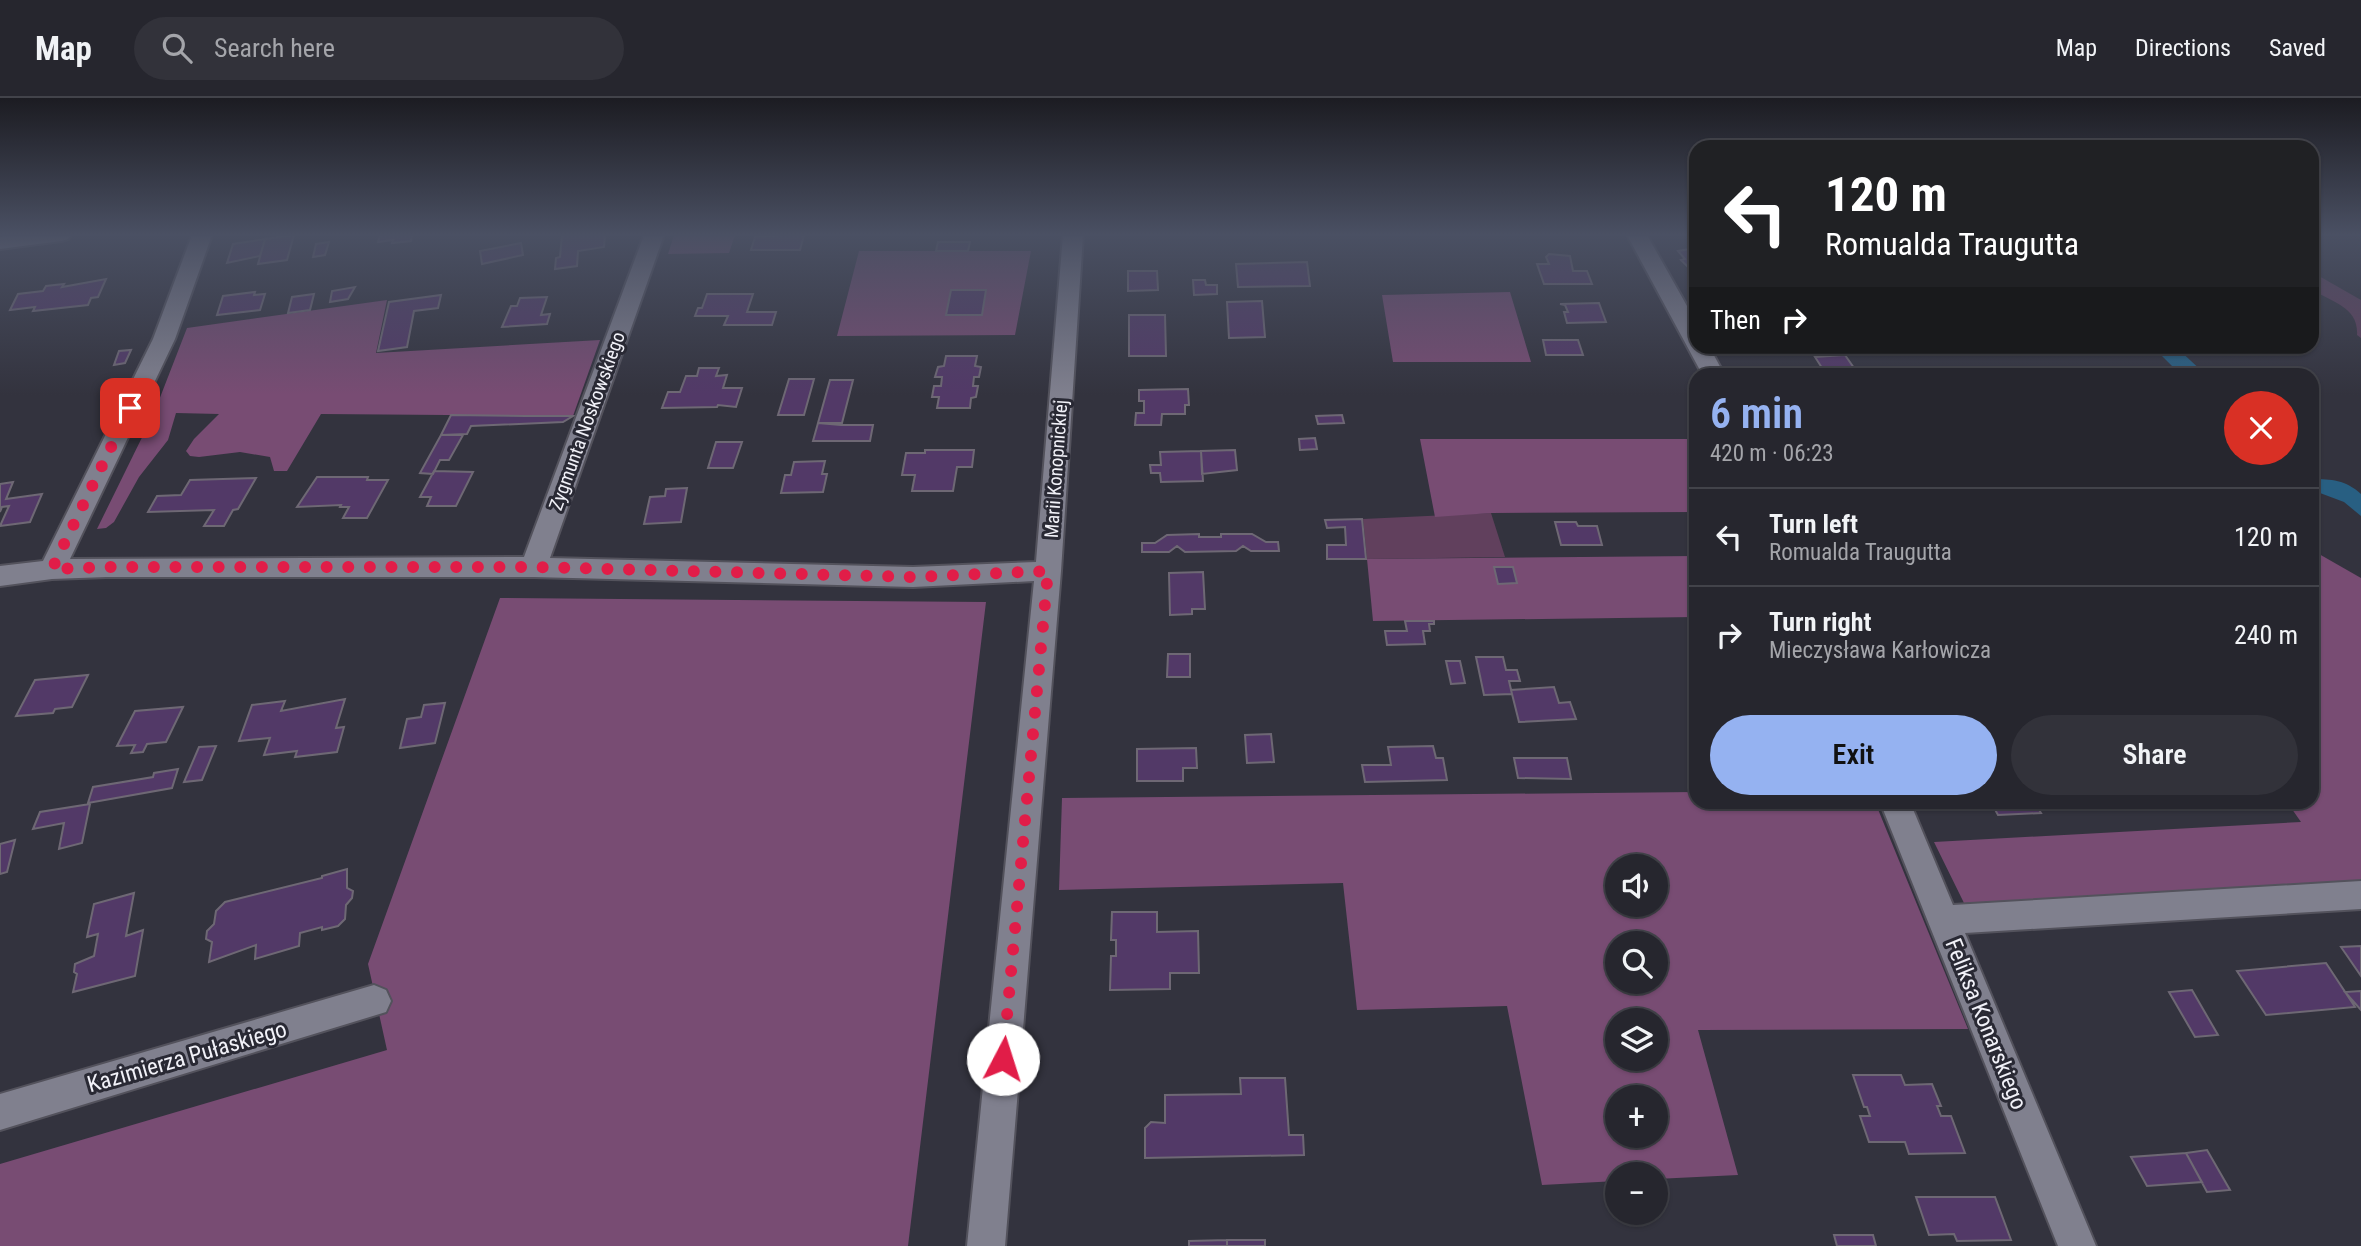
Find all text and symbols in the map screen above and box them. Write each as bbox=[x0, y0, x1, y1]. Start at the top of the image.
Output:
search box bbox=[134, 17, 624, 80]
text: Map bbox=[35, 29, 92, 68]
icon: search bbox=[158, 29, 196, 67]
text: Search here bbox=[214, 33, 335, 63]
text: Map bbox=[2056, 34, 2097, 62]
text: Directions bbox=[2135, 34, 2231, 62]
text: Saved bbox=[2269, 34, 2326, 62]
text: 120 m bbox=[1825, 166, 1947, 223]
icon: left bbox=[1710, 168, 1801, 259]
text: Romualda Traugutta bbox=[1825, 225, 2079, 263]
icon: right bbox=[1775, 301, 1813, 339]
text: Then bbox=[1710, 305, 1761, 335]
street label: Zygmunta Noskowskiego bbox=[544, 329, 630, 513]
pin bbox=[100, 378, 160, 438]
icon: arrive bbox=[111, 389, 149, 427]
text: 6 min bbox=[1710, 389, 1803, 438]
button: close bbox=[2224, 391, 2298, 465]
street label: Marii Konopnickiej bbox=[1040, 399, 1072, 539]
text: 420 m · 06:23 bbox=[1710, 440, 1834, 467]
text: Turn left bbox=[1769, 509, 1858, 539]
icon: left bbox=[1710, 518, 1748, 556]
text: 120 m bbox=[2234, 522, 2298, 552]
text: Romualda Traugutta bbox=[1769, 539, 1952, 566]
text: Turn right bbox=[1769, 607, 1871, 637]
icon: right bbox=[1710, 616, 1748, 654]
text: 240 m bbox=[2234, 620, 2298, 650]
text: Mieczysława Karłowicza bbox=[1769, 637, 1991, 664]
button: Exit bbox=[1710, 715, 1997, 795]
button: Share bbox=[2011, 715, 2298, 795]
map controls bbox=[1605, 854, 1668, 1225]
button: sound bbox=[1605, 854, 1668, 917]
button: search bbox=[1605, 931, 1668, 994]
street label: Feliksa Konarskiego bbox=[1939, 935, 2033, 1113]
button: layers bbox=[1605, 1008, 1668, 1071]
street label: Kazimierza Pułaskiego bbox=[84, 1016, 290, 1098]
position arrow bbox=[966, 1022, 1040, 1096]
button: + bbox=[1605, 1085, 1668, 1148]
button: − bbox=[1605, 1162, 1668, 1225]

